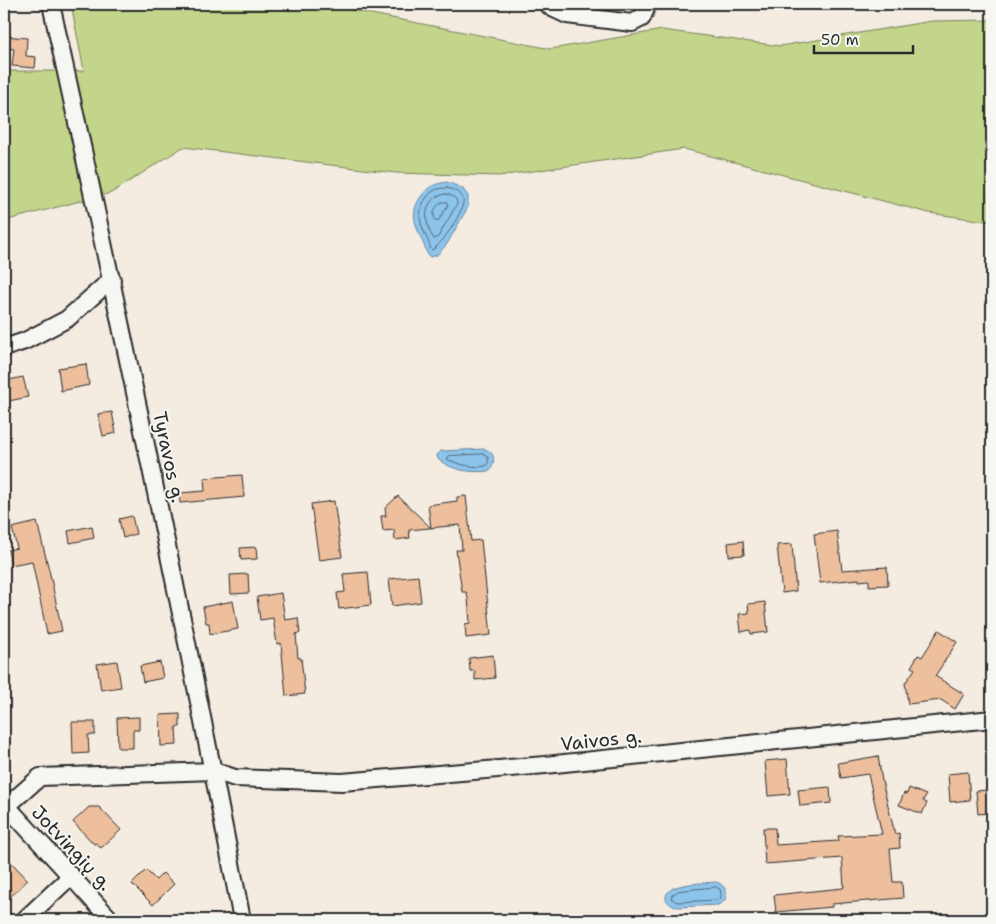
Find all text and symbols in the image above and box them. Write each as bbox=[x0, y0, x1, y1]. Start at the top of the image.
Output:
scale bar bbox=[814, 22, 912, 54]
text: 50 m bbox=[821, 30, 859, 50]
street label: Tyravos g. bbox=[147, 409, 191, 505]
street label: Vaivos g. bbox=[559, 723, 643, 757]
street label: Jotvingių g. bbox=[26, 800, 118, 896]

